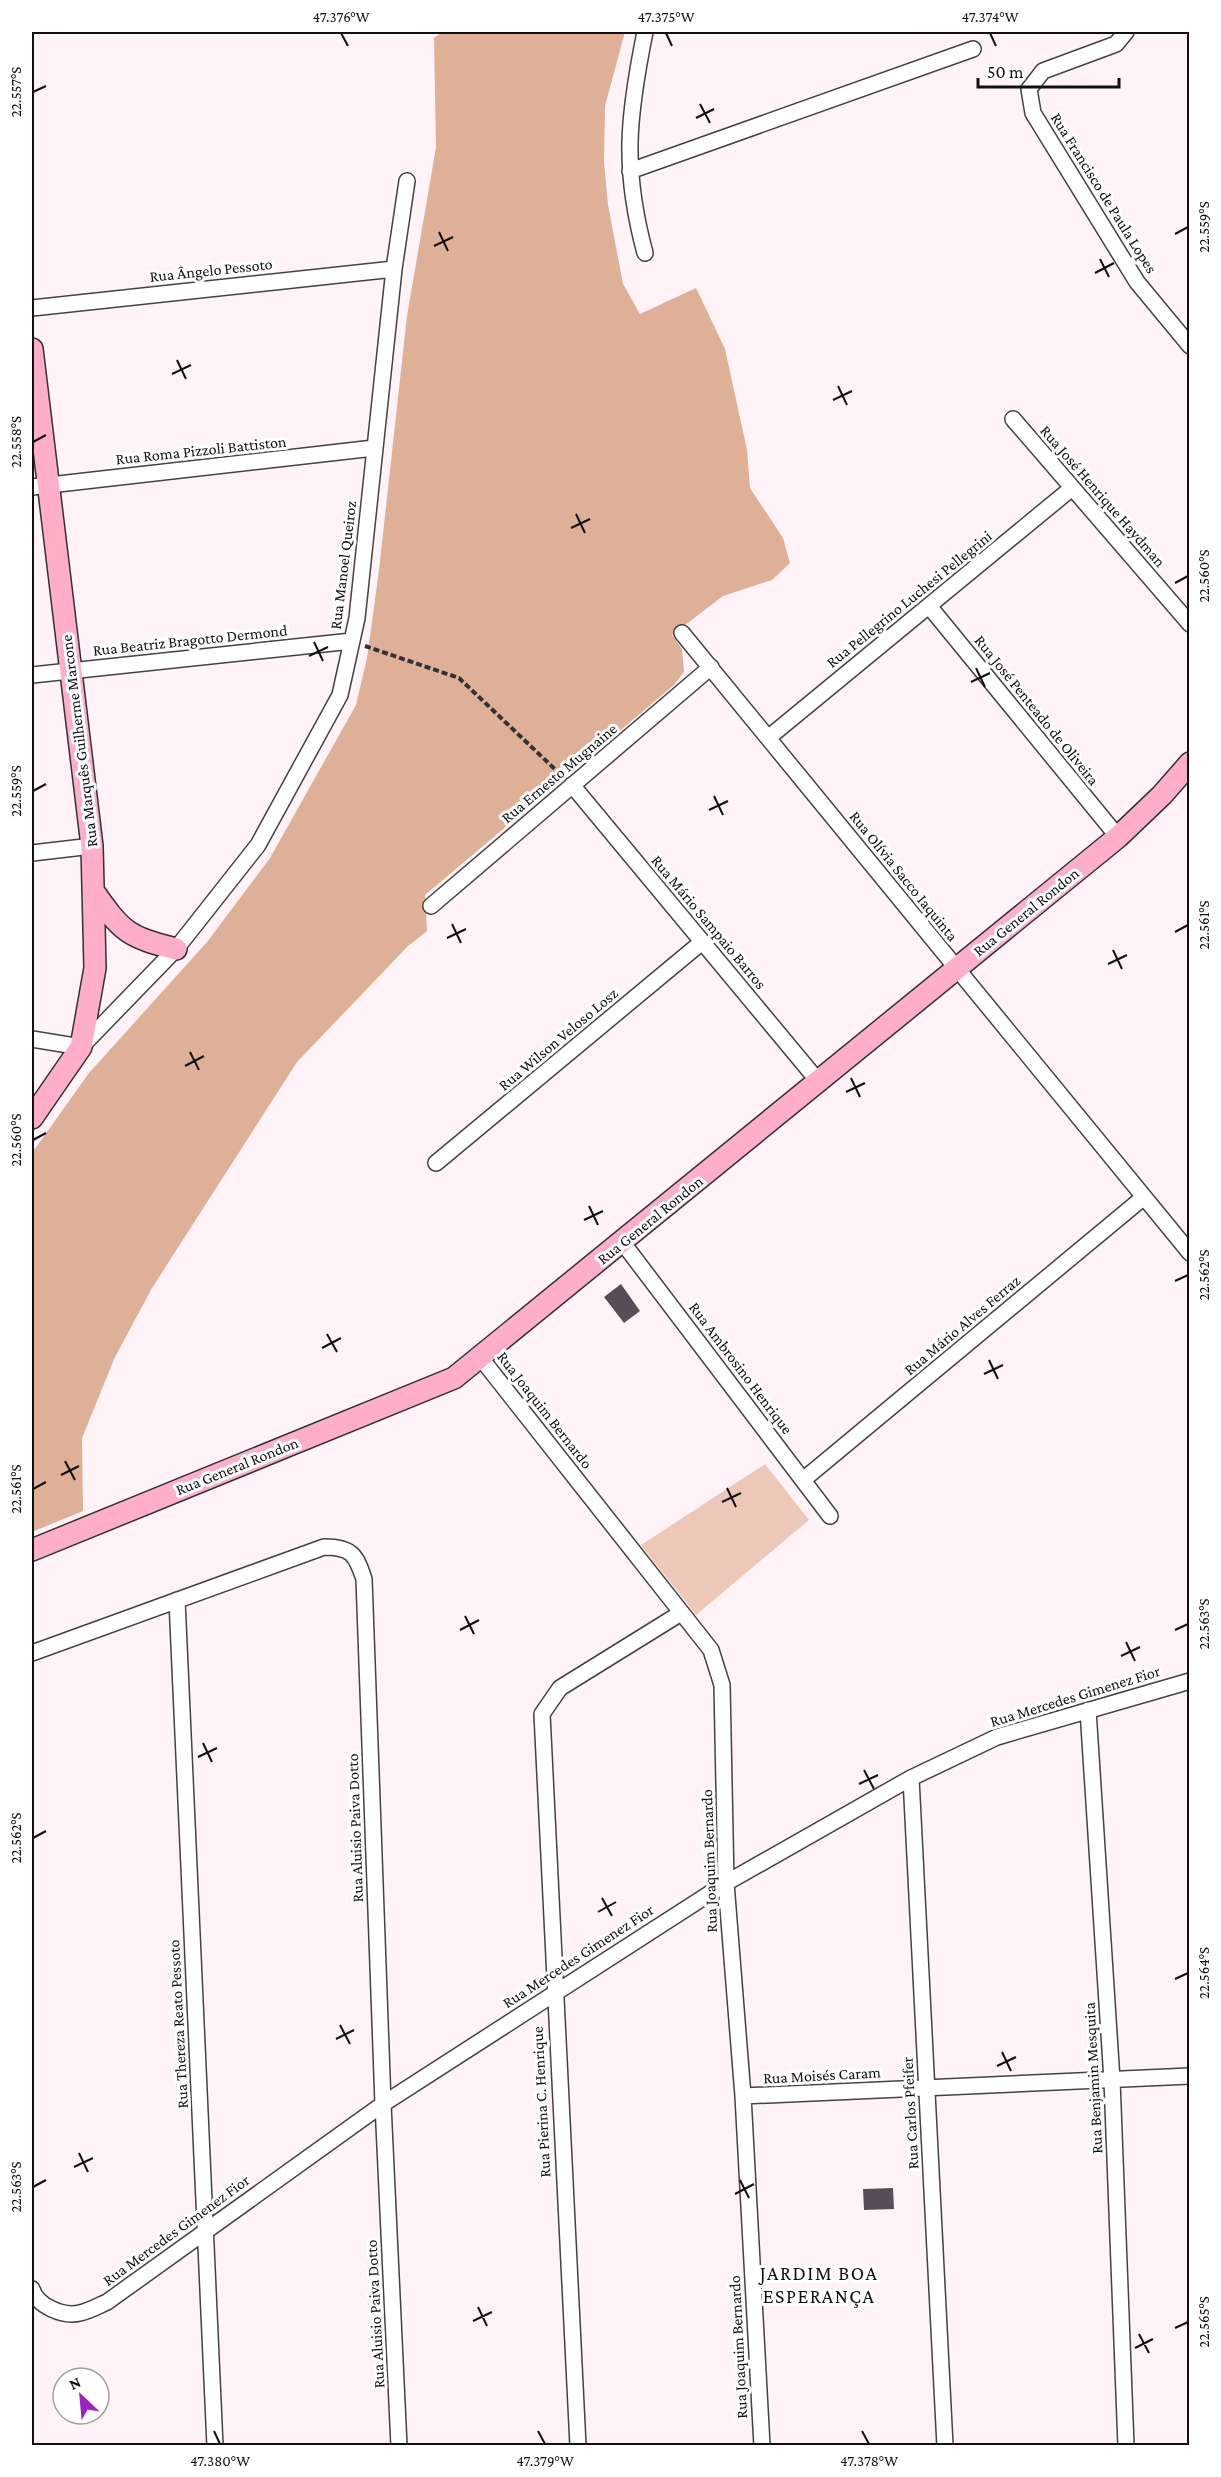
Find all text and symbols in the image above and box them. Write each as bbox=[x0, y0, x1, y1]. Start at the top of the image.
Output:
text: 47.376°W bbox=[313, 9, 370, 25]
text: 47.375°W bbox=[638, 9, 695, 25]
text: 47.374°W bbox=[961, 9, 1019, 25]
scale bar bbox=[978, 51, 1119, 89]
text: 50 m bbox=[987, 62, 1024, 82]
text: 22.557°S bbox=[8, 67, 24, 117]
street label: Rua Francisco de Paula Lopes bbox=[1047, 110, 1160, 277]
text: 22.559°S bbox=[1196, 201, 1212, 253]
street label: Rua Ângelo Pessoto bbox=[149, 255, 273, 286]
text: 22.558°S bbox=[8, 416, 24, 468]
street label: Rua José Henrique Haydman bbox=[1036, 422, 1169, 571]
street label: Rua Roma Pizzoli Battiston bbox=[115, 433, 288, 467]
street label: Rua Manoel Queiroz bbox=[327, 499, 359, 630]
street label: Rua Pellegrino Luchesi Pellegrini bbox=[823, 527, 996, 672]
text: 22.560°S bbox=[1196, 549, 1212, 603]
street label: Rua Beatriz Bragotto Dermond bbox=[92, 621, 289, 660]
street label: Rua José Penteado de Oliveira bbox=[971, 632, 1103, 789]
street label: Rua Marquês Guilherme Marcone bbox=[58, 634, 101, 848]
street label: Rua Ernesto Mugnaine bbox=[498, 720, 621, 827]
text: 22.559°S bbox=[8, 765, 24, 817]
street label: Rua Olívia Sacco Iaquinta bbox=[846, 808, 962, 945]
street label: Rua Mário Sampaio Barros bbox=[647, 852, 770, 993]
street label: Rua General Rondon bbox=[970, 864, 1082, 960]
text: 22.561°S bbox=[1196, 900, 1212, 950]
street label: Rua Wilson Veloso Losz bbox=[495, 984, 621, 1094]
text: 22.560°S bbox=[8, 1113, 24, 1167]
street label: Rua General Rondon bbox=[594, 1172, 706, 1268]
text: 22.562°S bbox=[1196, 1249, 1212, 1301]
street label: Rua Mário Alves Ferraz bbox=[901, 1272, 1023, 1378]
street label: Rua Ambrosino Henrique bbox=[685, 1299, 796, 1438]
street label: Rua Joaquim Bernardo bbox=[493, 1348, 596, 1472]
street label: Rua General Rondon bbox=[173, 1434, 301, 1498]
text: 22.561°S bbox=[8, 1464, 24, 1514]
text: 22.563°S bbox=[1196, 1598, 1212, 1650]
street label: Rua Mercedes Gimenez Fior bbox=[988, 1662, 1162, 1730]
street label: Rua Aluisio Paiva Dotto bbox=[344, 1753, 366, 1903]
street label: Rua Joaquim Bernardo bbox=[698, 1789, 721, 1933]
text: 22.562°S bbox=[8, 1812, 24, 1864]
street label: Rua Mercedes Gimenez Fior bbox=[499, 1901, 657, 2011]
street label: Rua Thereza Reato Pessoto bbox=[165, 1939, 191, 2109]
text: 22.564°S bbox=[1196, 1947, 1212, 1999]
street label: Rua Benjamin Mesquita bbox=[1081, 2001, 1106, 2154]
street label: Rua Pierina C. Henrique bbox=[529, 2026, 554, 2178]
street label: Rua Carlos Pfeifer bbox=[899, 2056, 921, 2170]
street label: Rua Moisés Caram bbox=[763, 2063, 881, 2087]
text: 22.563°S bbox=[8, 2161, 24, 2213]
street label: Rua Mercedes Gimenez Fior bbox=[100, 2171, 253, 2289]
street label: Rua Aluisio Paiva Dotto bbox=[363, 2239, 387, 2389]
district label: JARDIM BOA ESPERANÇA bbox=[758, 2262, 878, 2308]
street label: Rua Joaquim Bernardo bbox=[726, 2275, 751, 2419]
text: 22.565°S bbox=[1196, 2296, 1212, 2348]
north arrow bbox=[51, 2366, 111, 2426]
text: N bbox=[66, 2373, 83, 2393]
text: 47.380°W bbox=[190, 2453, 250, 2469]
text: 47.379°W bbox=[516, 2453, 574, 2469]
text: 47.378°W bbox=[840, 2453, 898, 2469]

